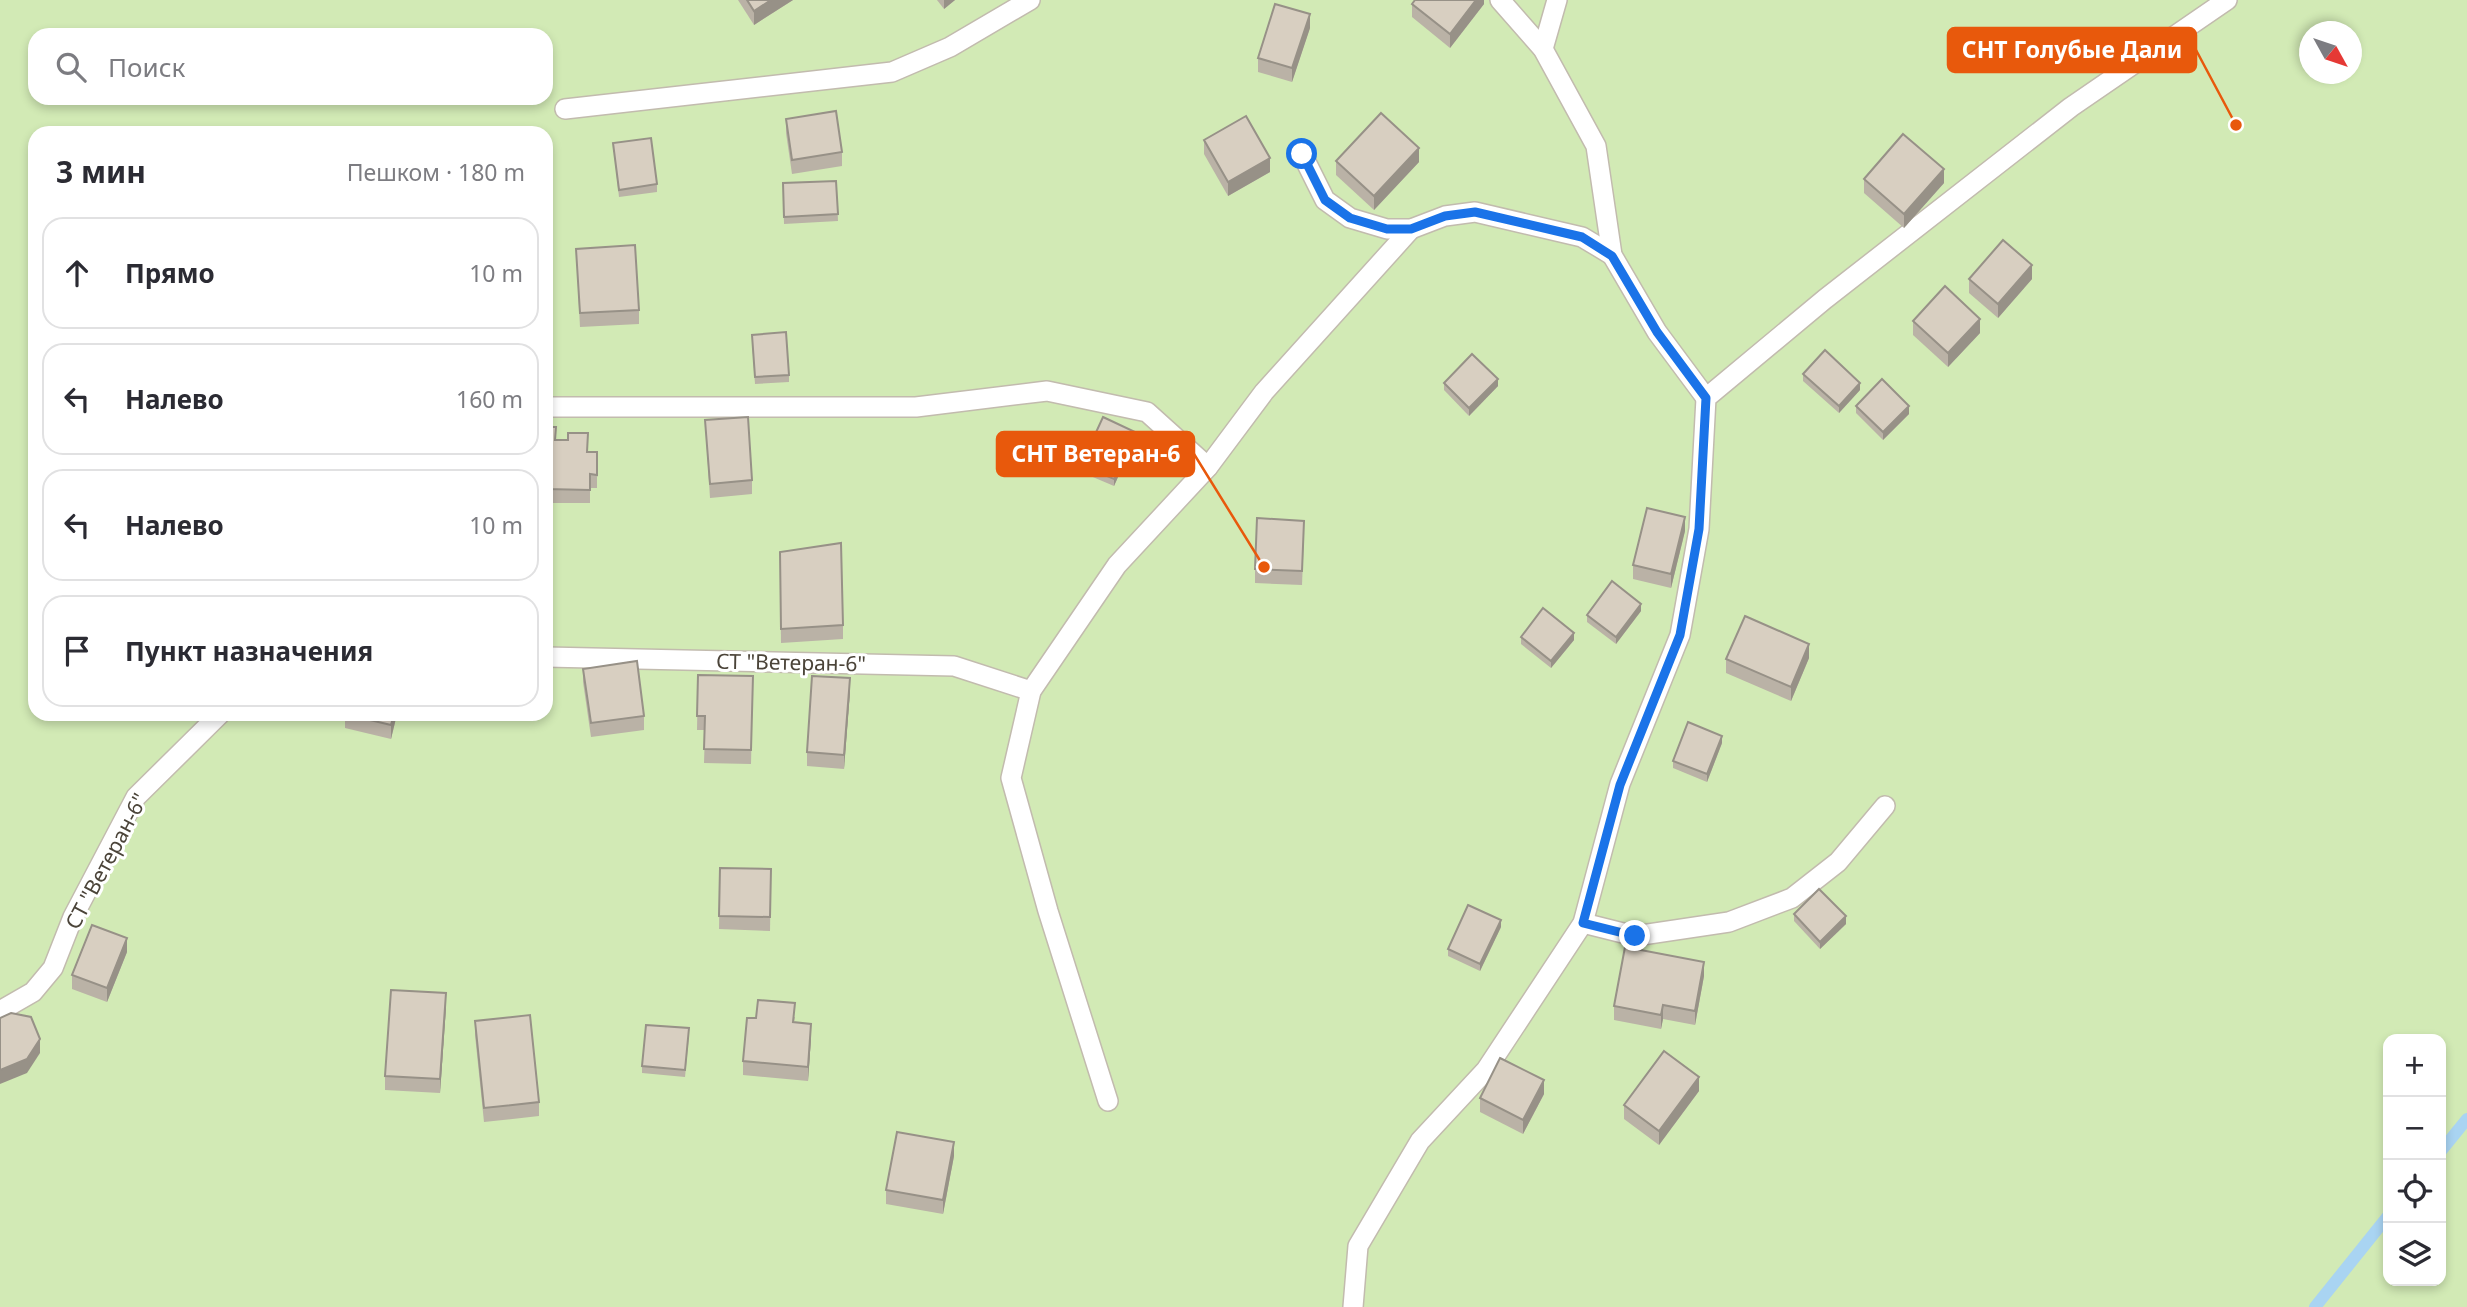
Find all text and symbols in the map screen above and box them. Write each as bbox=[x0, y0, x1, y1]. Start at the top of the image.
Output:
north arrow bbox=[2299, 21, 2362, 84]
search box bbox=[28, 28, 553, 105]
callout: СНТ Голубые Дали bbox=[1948, 28, 2196, 72]
text: СНТ Голубые Дали bbox=[1962, 33, 2182, 65]
icon: search bbox=[52, 48, 90, 86]
text: Поиск bbox=[108, 49, 185, 85]
route start bbox=[1286, 138, 1317, 169]
text: 3 мин bbox=[56, 151, 146, 192]
text: Пешком · 180 m bbox=[347, 156, 525, 188]
icon: ahead bbox=[58, 254, 96, 292]
text: Прямо bbox=[125, 255, 215, 291]
text: 10 m bbox=[469, 257, 523, 289]
icon: left bbox=[58, 380, 96, 418]
text: Налево bbox=[125, 381, 224, 417]
text: 160 m bbox=[456, 383, 523, 415]
callout: СНТ Ветеран-6 bbox=[997, 432, 1194, 476]
text: СНТ Ветеран-6 bbox=[1012, 437, 1180, 469]
icon: left bbox=[58, 506, 96, 544]
text: Налево bbox=[125, 507, 224, 543]
text: 10 m bbox=[469, 509, 523, 541]
icon: arrive bbox=[58, 632, 96, 670]
text: Пункт назначения bbox=[125, 633, 373, 669]
street label: СТ "Ветеран-6" bbox=[716, 647, 866, 677]
street label: СТ "Ветеран-6" bbox=[58, 788, 154, 934]
route end bbox=[1619, 920, 1650, 951]
map controls bbox=[2383, 1034, 2446, 1286]
button: + bbox=[2383, 1034, 2446, 1097]
button: − bbox=[2383, 1097, 2446, 1160]
button: locate bbox=[2383, 1160, 2446, 1223]
button: layers bbox=[2383, 1223, 2446, 1286]

